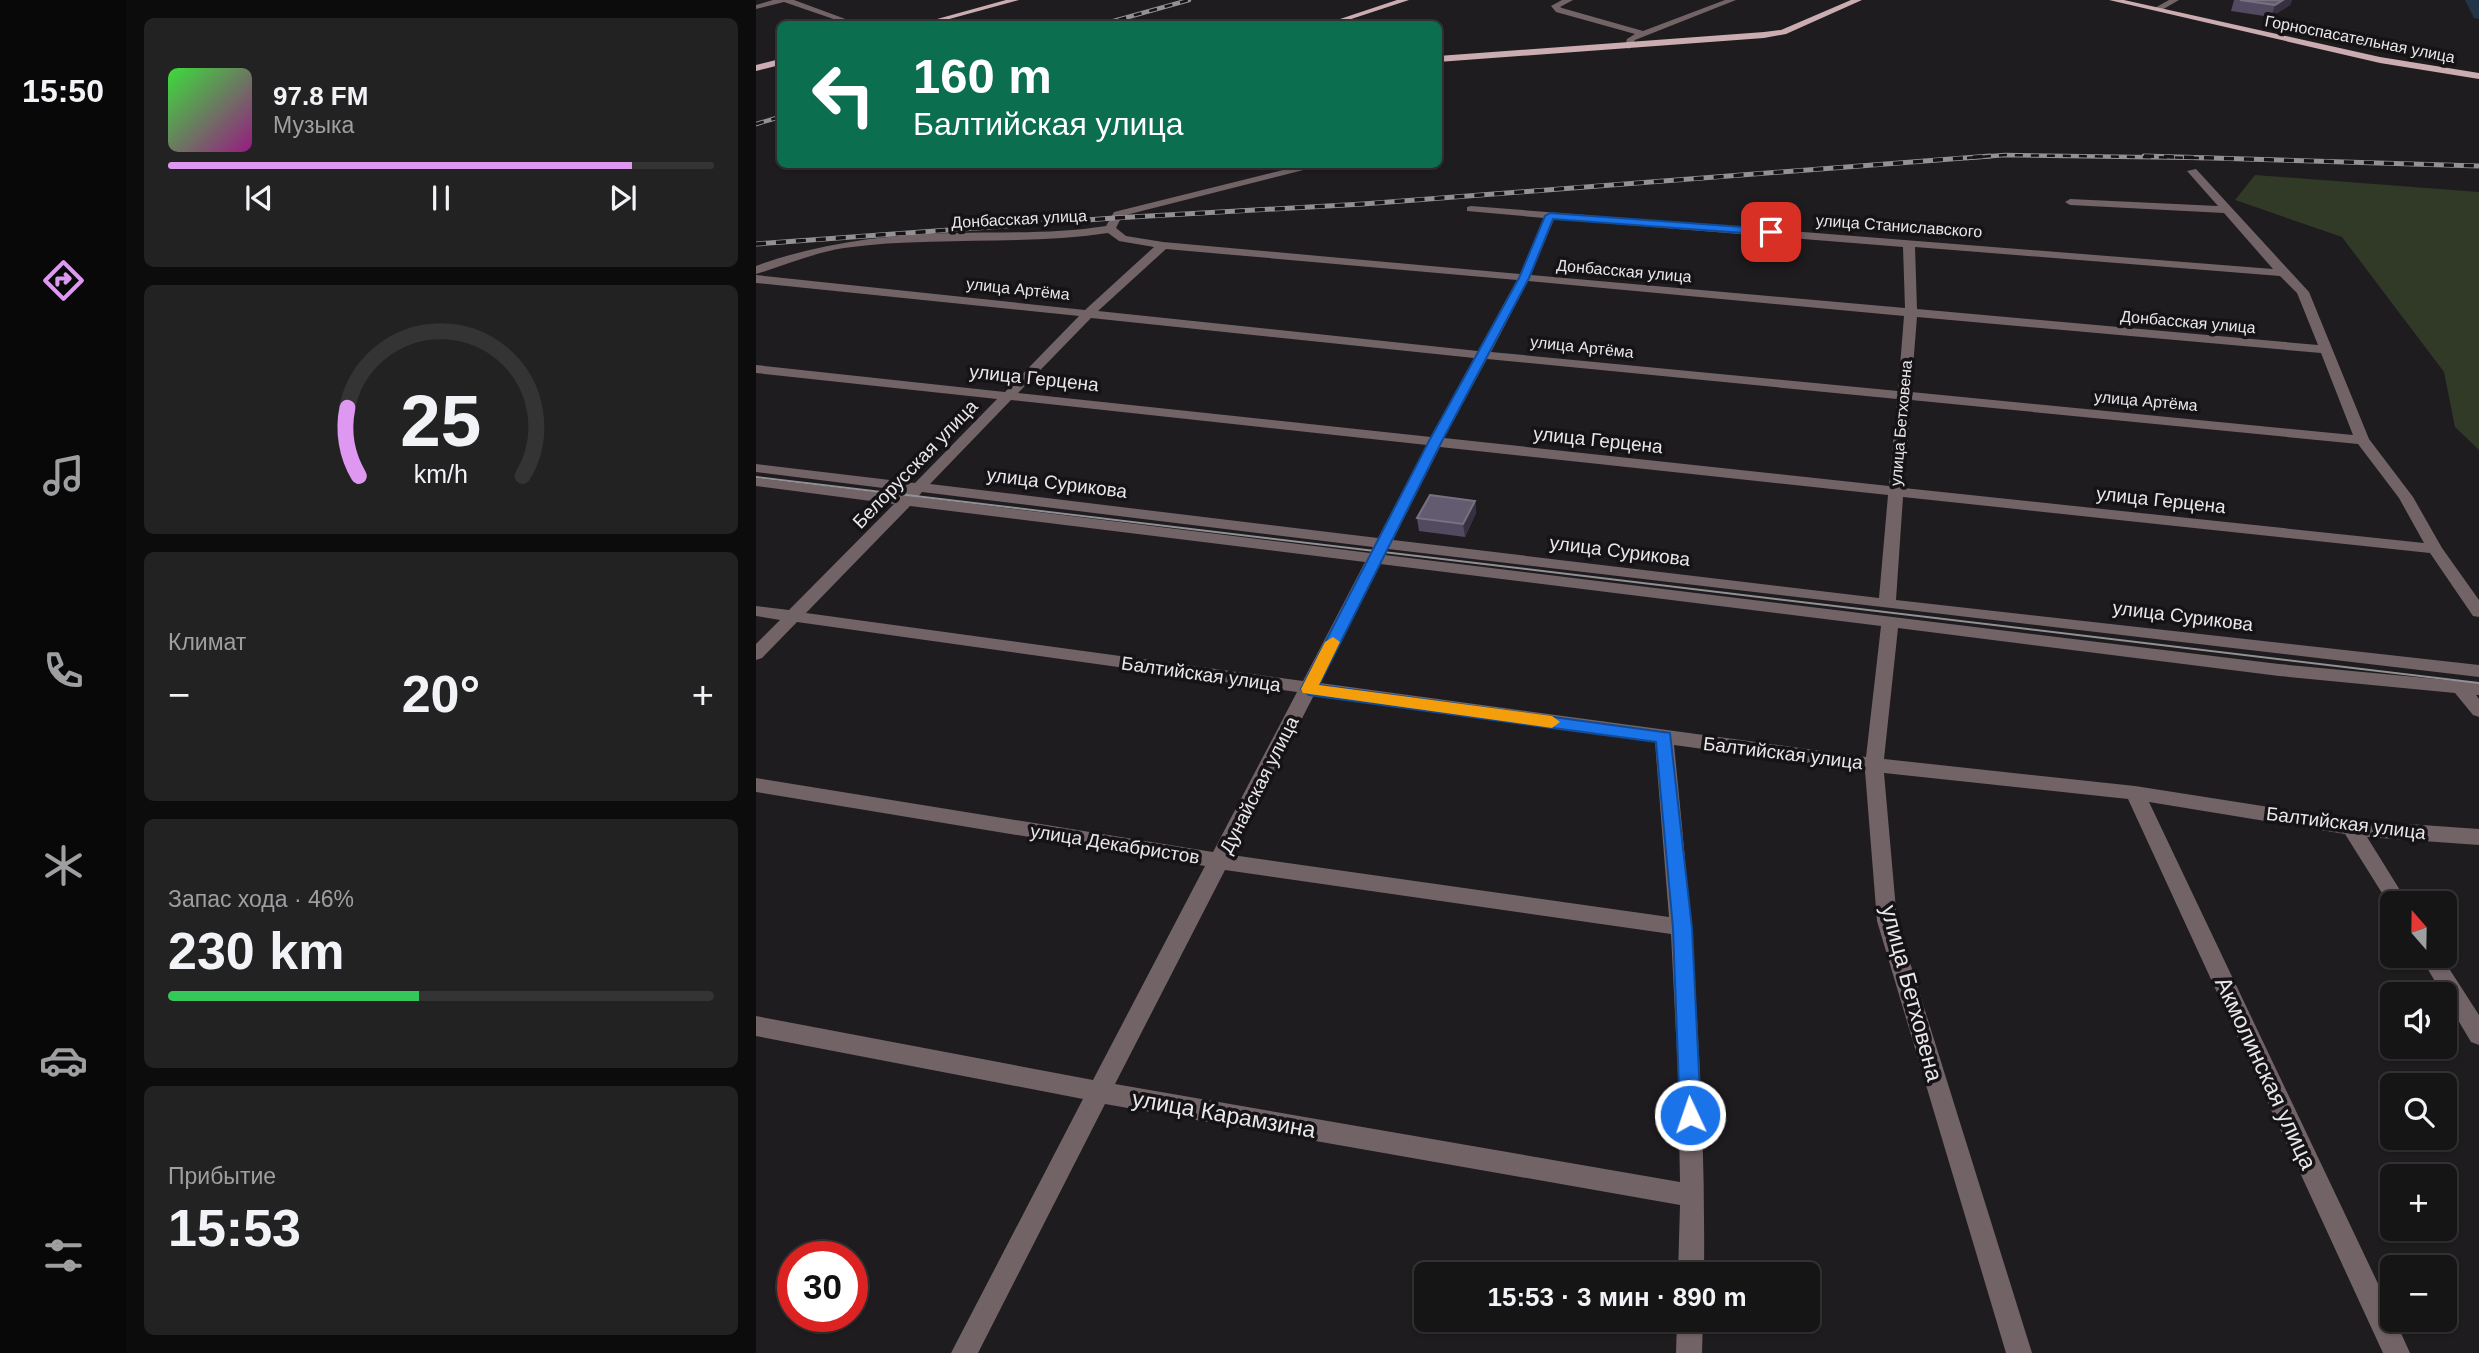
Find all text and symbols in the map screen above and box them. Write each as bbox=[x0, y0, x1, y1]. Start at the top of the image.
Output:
street label: Горноспасательная улица bbox=[2264, 12, 2457, 66]
icon: left bbox=[798, 49, 889, 140]
text: 160 m bbox=[913, 49, 1052, 103]
text: 15:50 bbox=[22, 73, 104, 109]
text: 97.8 FM bbox=[273, 81, 368, 111]
text: Балтийская улица bbox=[913, 106, 1184, 142]
text: Музыка bbox=[273, 112, 354, 138]
icon: previous bbox=[240, 179, 278, 217]
icon: pause bbox=[422, 179, 460, 217]
icon: next bbox=[604, 179, 642, 217]
pin bbox=[1741, 202, 1801, 262]
street label: Донбасская улица bbox=[951, 207, 1087, 231]
street label: улица Станиславского bbox=[1815, 212, 1983, 240]
icon: arrive bbox=[1752, 213, 1790, 251]
icon: directions bbox=[39, 256, 88, 305]
street label: Донбасская улица bbox=[1556, 257, 1692, 285]
street label: улица Артёма bbox=[966, 275, 1071, 303]
street label: Донбасская улица bbox=[2120, 308, 2256, 336]
street label: улица Артёма bbox=[1530, 333, 1635, 361]
street label: улица Бетховена bbox=[1887, 359, 1915, 487]
street label: улица Герцена bbox=[968, 361, 1100, 395]
text: 25 bbox=[401, 380, 481, 461]
street label: улица Артёма bbox=[2094, 388, 2199, 414]
street label: Белорусская улица bbox=[848, 395, 982, 532]
street label: улица Герцена bbox=[1532, 423, 1664, 457]
icon: music bbox=[39, 451, 88, 500]
text: km/h bbox=[414, 459, 468, 487]
street label: улица Сурикова bbox=[986, 464, 1129, 502]
street label: улица Герцена bbox=[2095, 483, 2227, 517]
street label: улица Сурикова bbox=[1549, 532, 1692, 570]
street label: улица Сурикова bbox=[2112, 597, 2255, 635]
text: Климат bbox=[168, 629, 246, 655]
icon: phone bbox=[39, 646, 88, 695]
street label: Балтийская улица bbox=[1120, 652, 1282, 696]
text: 20° bbox=[402, 665, 480, 723]
text: − bbox=[168, 674, 190, 716]
text: + bbox=[692, 674, 714, 716]
street label: Дунайская улица bbox=[1215, 713, 1303, 857]
street label: Балтийская улица bbox=[1702, 733, 1864, 773]
street label: Балтийская улица bbox=[2265, 803, 2427, 843]
street label: улица Декабристов bbox=[1029, 820, 1201, 868]
icon: climate bbox=[39, 841, 88, 890]
text: Запас хода · 46% bbox=[168, 886, 354, 912]
north arrow bbox=[2380, 891, 2457, 968]
map controls bbox=[2380, 891, 2457, 1332]
street label: улица Бетховена bbox=[1876, 902, 1948, 1084]
text: 230 km bbox=[168, 922, 344, 980]
street label: Акмолинская улица bbox=[2210, 973, 2322, 1174]
button: sound bbox=[2380, 982, 2457, 1059]
icon: car bbox=[39, 1036, 88, 1085]
button: search bbox=[2380, 1073, 2457, 1150]
position arrow bbox=[1653, 1078, 1727, 1152]
street label: улица Карамзина bbox=[1130, 1085, 1318, 1143]
text: Прибытие bbox=[168, 1163, 276, 1189]
button: + bbox=[2380, 1164, 2457, 1241]
text: 15:53 bbox=[168, 1199, 301, 1257]
icon: filters bbox=[39, 1231, 88, 1280]
speed limit sign: 30 bbox=[777, 1241, 868, 1332]
button: − bbox=[2380, 1255, 2457, 1332]
text: 15:53 · 3 мин · 890 m bbox=[1487, 1282, 1747, 1312]

